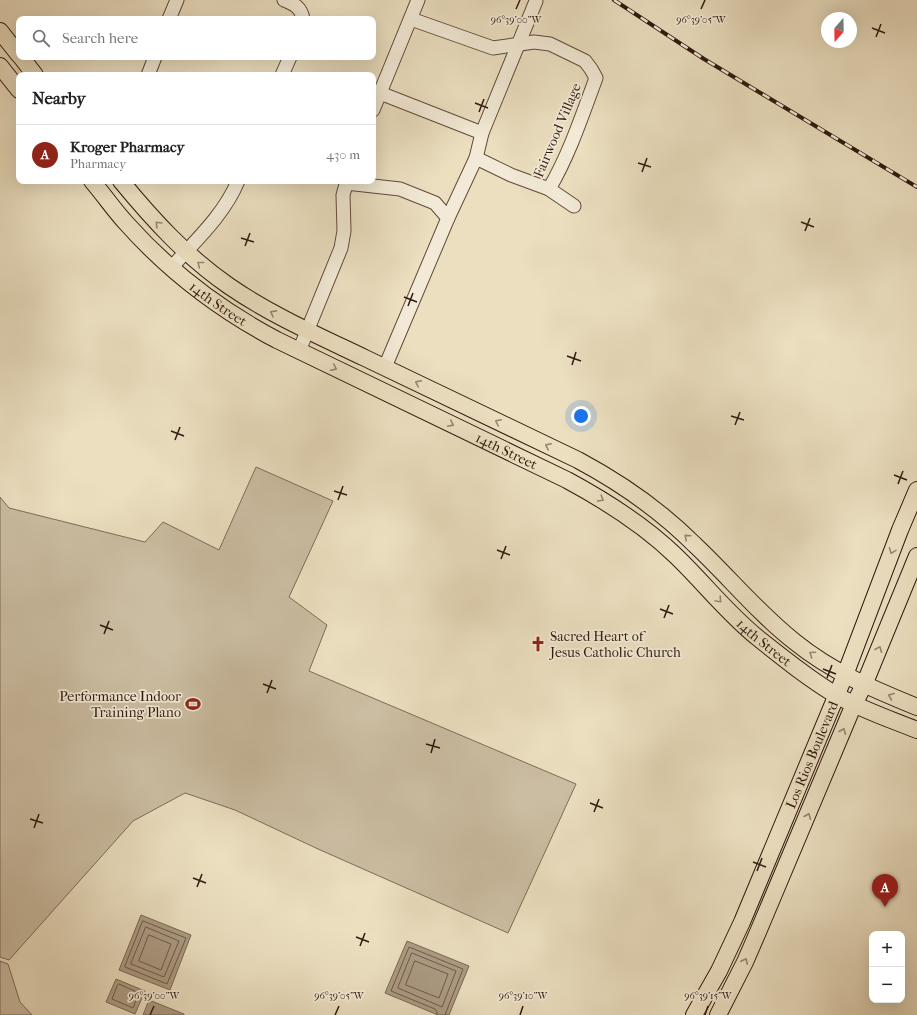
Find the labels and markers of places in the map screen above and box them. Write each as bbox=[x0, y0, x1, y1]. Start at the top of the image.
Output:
place label: Sacred Heart of Jesus Catholic Church bbox=[549, 628, 681, 661]
church icon: Sacred Heart of Jesus Catholic Church bbox=[529, 635, 547, 653]
place label: Performance Indoor Training Plano bbox=[59, 688, 181, 721]
sports icon: Performance Indoor Training Plano bbox=[184, 695, 202, 713]
pin: A bbox=[872, 874, 898, 907]

